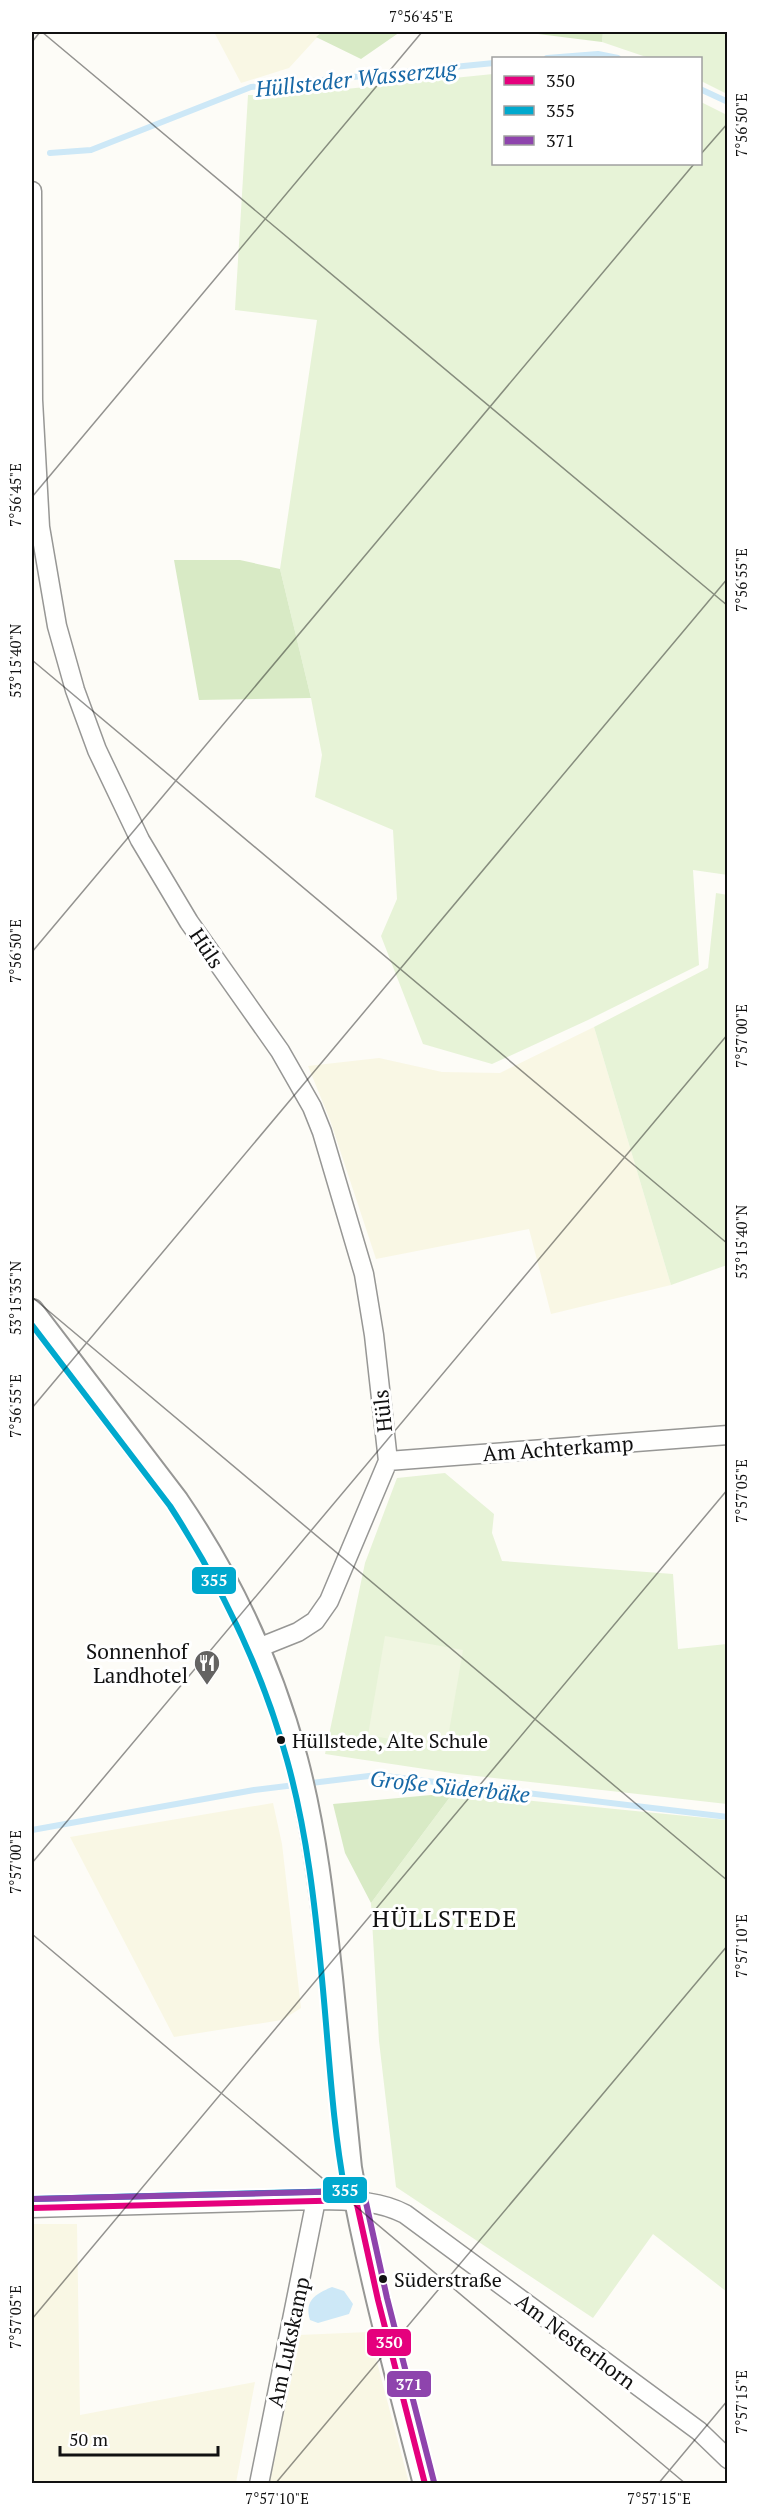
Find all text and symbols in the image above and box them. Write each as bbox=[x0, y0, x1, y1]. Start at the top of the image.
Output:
text: 7°56'45"E bbox=[389, 6, 453, 26]
water label: Hüllsteder Wasserzug bbox=[253, 53, 459, 103]
legend bbox=[492, 57, 702, 165]
text: 350 bbox=[546, 68, 575, 92]
text: 7°56'50"E bbox=[731, 93, 751, 157]
text: 355 bbox=[546, 98, 575, 122]
text: 371 bbox=[546, 128, 575, 152]
text: 7°56'45"E bbox=[5, 463, 25, 527]
text: 7°56'55"E bbox=[731, 548, 751, 612]
text: 53°15'40"N bbox=[5, 624, 25, 698]
text: 7°56'50"E bbox=[5, 919, 25, 983]
street label: Hüls bbox=[183, 922, 231, 974]
text: 7°57'00"E bbox=[731, 1004, 751, 1068]
text: 53°15'40"N bbox=[731, 1205, 751, 1279]
text: 53°15'35"N bbox=[5, 1261, 25, 1335]
text: 7°56'55"E bbox=[5, 1374, 25, 1438]
street label: Hüls bbox=[366, 1388, 398, 1434]
street label: Am Achterkamp bbox=[482, 1429, 634, 1467]
text: 7°57'05"E bbox=[731, 1459, 751, 1523]
line badge: 355 bbox=[191, 1566, 237, 1595]
text: 355 bbox=[200, 1569, 228, 1591]
place label: Sonnenhof Landhotel bbox=[86, 1637, 190, 1689]
restaurant icon: Sonnenhof Landhotel bbox=[192, 1648, 222, 1686]
place label: Hüllstede, Alte Schule bbox=[292, 1727, 488, 1754]
marker: Hüllstede, Alte Schule bbox=[275, 1734, 287, 1746]
water label: Große Süderbäke bbox=[369, 1763, 531, 1809]
text: 7°57'00"E bbox=[5, 1830, 25, 1894]
district label: HÜLLSTEDE bbox=[372, 1902, 518, 1934]
text: 7°57'10"E bbox=[731, 1914, 751, 1978]
line badge: 355 bbox=[322, 2176, 368, 2204]
text: 355 bbox=[331, 2179, 359, 2201]
place label: Süderstraße bbox=[394, 2266, 502, 2293]
marker: Süderstraße bbox=[377, 2273, 389, 2285]
street label: Am Lukskamp bbox=[261, 2274, 315, 2410]
text: 7°57'05"E bbox=[5, 2285, 25, 2349]
street label: Am Nesterhorn bbox=[510, 2287, 642, 2396]
line badge: 350 bbox=[366, 2328, 412, 2357]
text: 350 bbox=[375, 2331, 403, 2353]
line badge: 371 bbox=[386, 2370, 432, 2398]
text: 7°57'15"E bbox=[731, 2370, 751, 2434]
text: 371 bbox=[395, 2373, 423, 2395]
scale bar bbox=[60, 2419, 218, 2457]
text: 50 m bbox=[69, 2427, 109, 2451]
text: 7°57'10"E bbox=[245, 2488, 309, 2508]
text: 7°57'15"E bbox=[627, 2488, 691, 2508]

